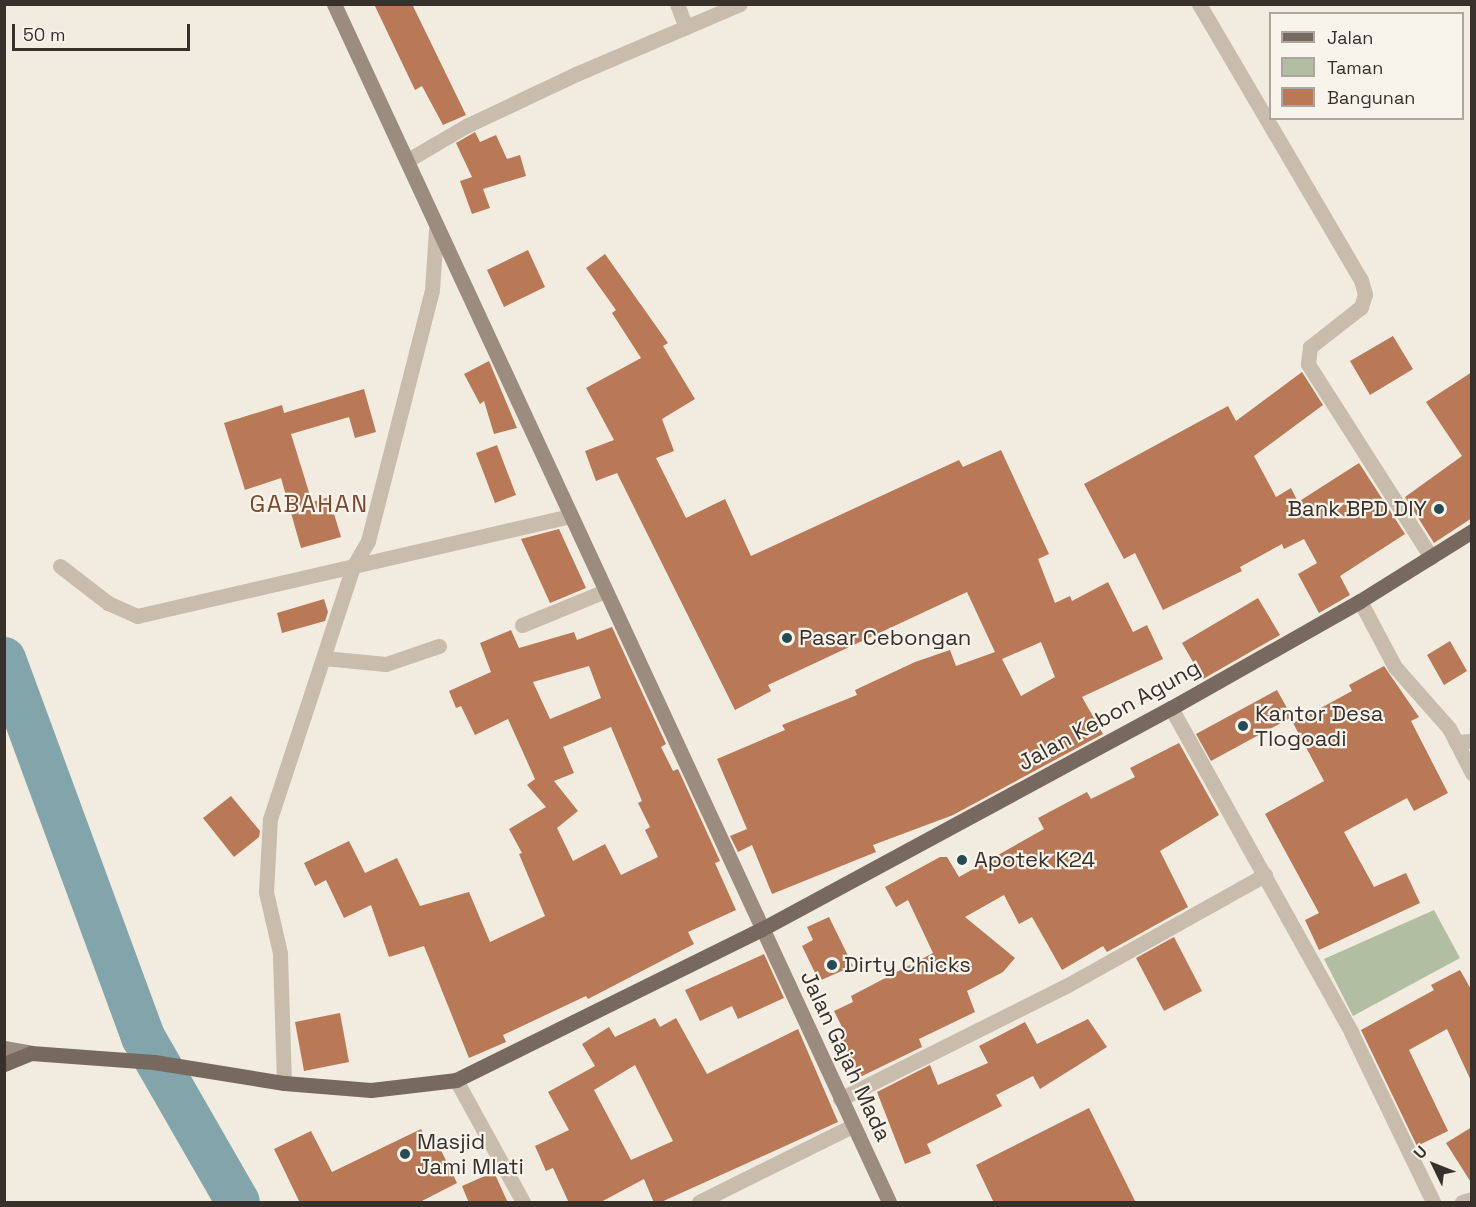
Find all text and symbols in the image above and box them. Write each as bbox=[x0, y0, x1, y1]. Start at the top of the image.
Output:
scale bar bbox=[15, 12, 194, 50]
legend bbox=[1269, 12, 1464, 120]
text: 50 m bbox=[23, 23, 65, 46]
text: Jalan bbox=[1327, 26, 1373, 49]
text: Taman bbox=[1327, 56, 1383, 79]
text: Bangunan bbox=[1327, 86, 1415, 109]
district label: GABAHAN bbox=[249, 490, 369, 518]
place label: Bank BPD DIY bbox=[1288, 496, 1427, 522]
marker: Bank BPD DIY bbox=[1432, 502, 1446, 516]
place label: Pasar Cebongan bbox=[799, 625, 971, 651]
marker: Pasar Cebongan bbox=[780, 631, 794, 645]
street label: Jalan Kebon Agung bbox=[1013, 654, 1205, 776]
place label: Kantor Desa Tlogoadi bbox=[1255, 700, 1383, 752]
marker: Kantor Desa Tlogoadi bbox=[1236, 719, 1250, 733]
place label: Apotek K24 bbox=[974, 847, 1095, 873]
marker: Apotek K24 bbox=[955, 853, 969, 867]
place label: Dirty Chicks bbox=[844, 952, 971, 978]
marker: Dirty Chicks bbox=[825, 958, 839, 972]
street label: Jalan Gajah Mada bbox=[795, 967, 897, 1145]
place label: Masjid Jami Mlati bbox=[417, 1128, 524, 1180]
north arrow bbox=[1404, 1135, 1464, 1195]
text: U bbox=[1409, 1141, 1432, 1163]
marker: Masjid Jami Mlati bbox=[398, 1147, 412, 1161]

